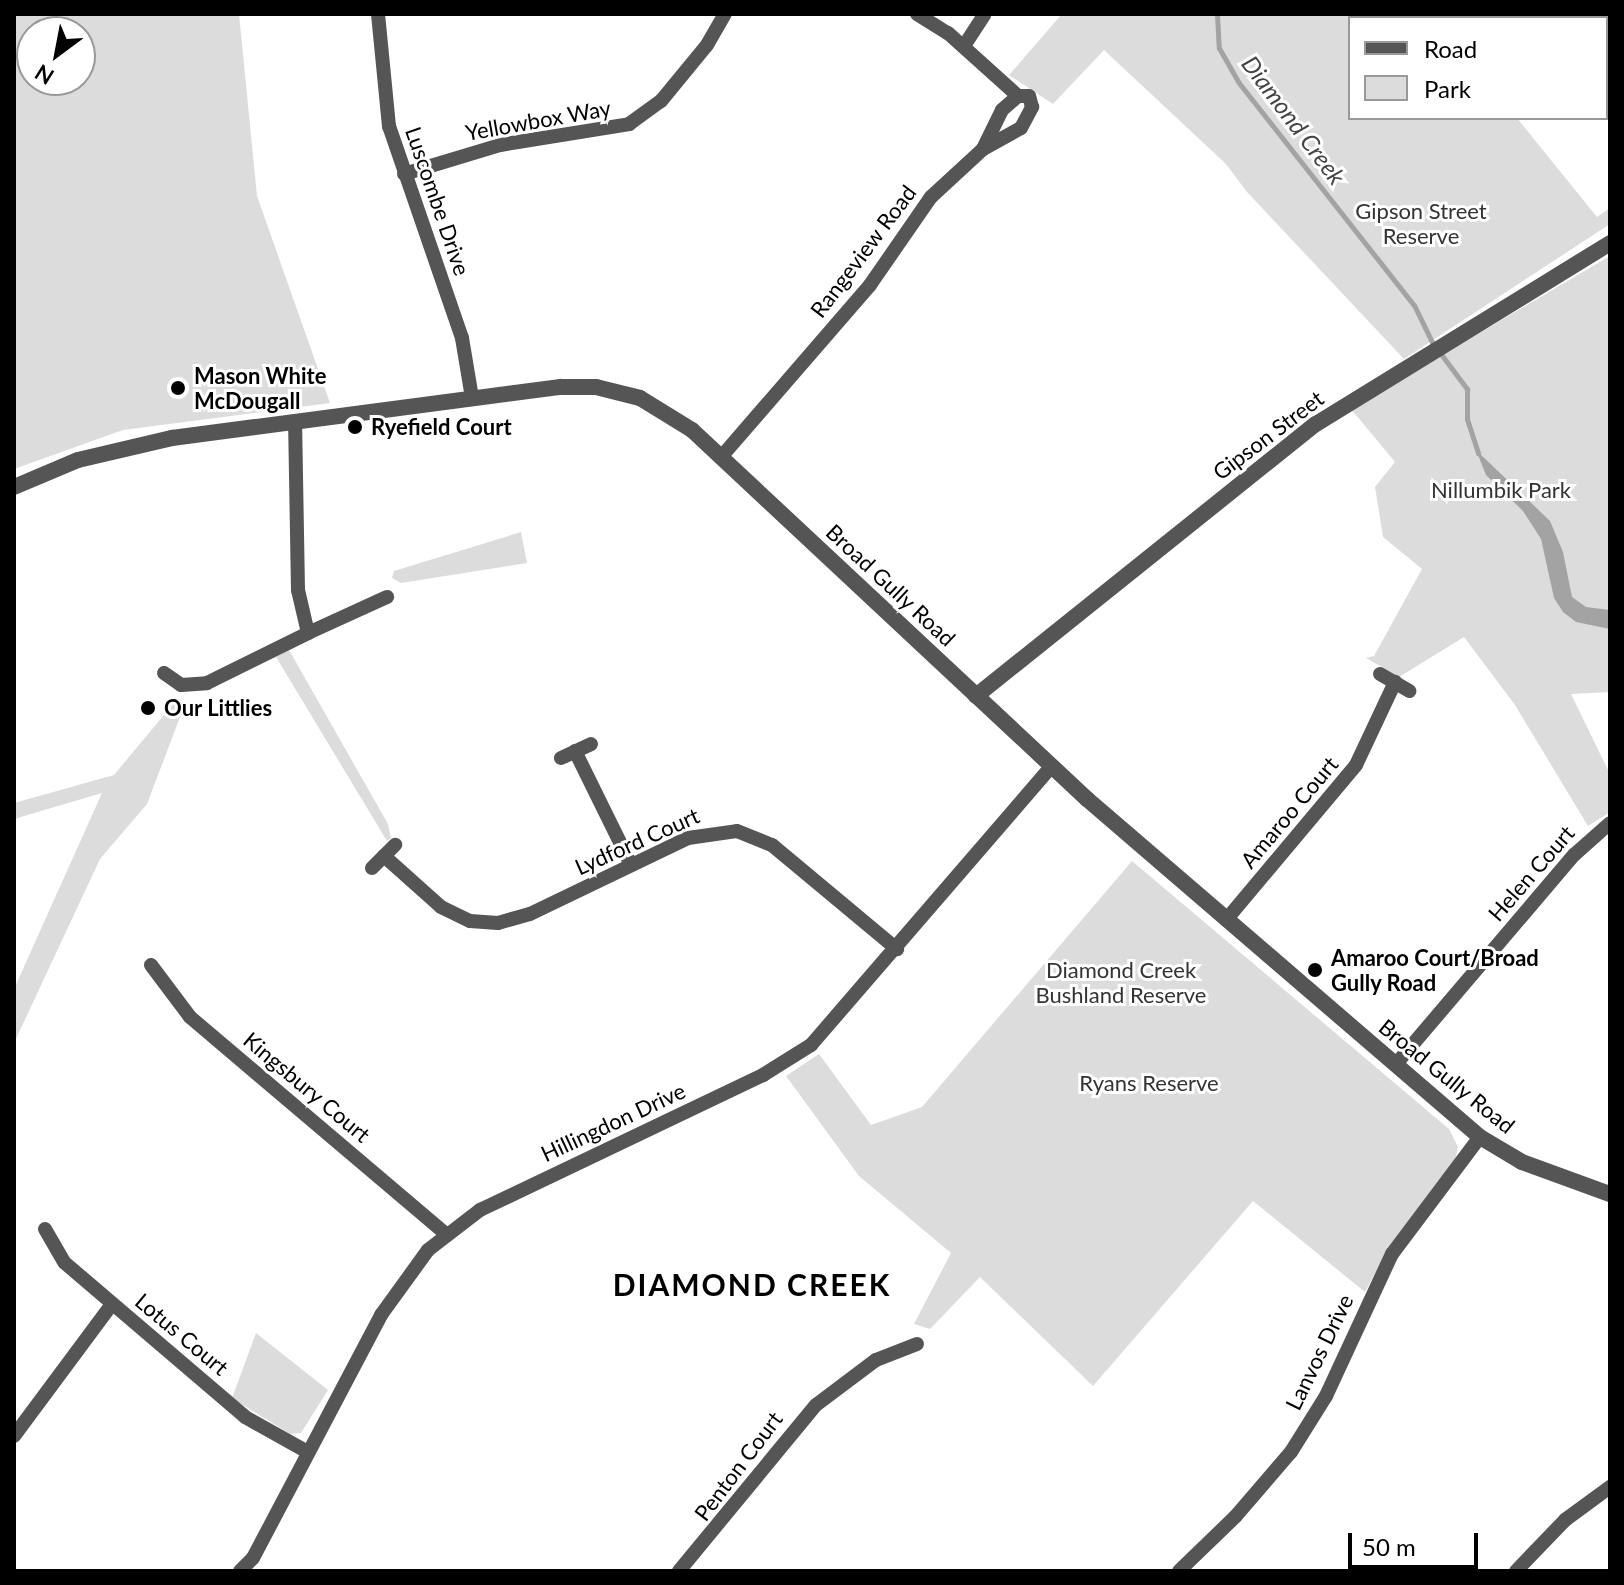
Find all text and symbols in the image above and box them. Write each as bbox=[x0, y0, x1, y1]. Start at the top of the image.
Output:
north arrow bbox=[16, 16, 96, 96]
legend bbox=[1348, 16, 1608, 120]
text: Road bbox=[1424, 34, 1477, 63]
water label: Diamond Creek bbox=[1236, 50, 1352, 190]
text: N bbox=[30, 59, 58, 91]
text: Park bbox=[1424, 74, 1471, 103]
street label: Yellowbox Way bbox=[463, 94, 613, 146]
street label: Luscombe Drive bbox=[400, 123, 476, 279]
street label: Rangeview Road bbox=[805, 179, 921, 323]
park label: Gipson Street Reserve bbox=[1355, 197, 1487, 248]
place label: Mason White McDougall bbox=[194, 362, 327, 414]
marker: Mason White McDougall bbox=[169, 379, 187, 397]
street label: Gipson Street bbox=[1208, 385, 1328, 485]
place label: Ryefield Court bbox=[371, 414, 512, 440]
marker: Ryefield Court bbox=[346, 418, 364, 436]
park label: Nillumbik Park bbox=[1431, 477, 1571, 503]
street label: Broad Gully Road bbox=[821, 518, 961, 652]
place label: Our Littlies bbox=[164, 695, 273, 721]
marker: Our Littlies bbox=[139, 699, 157, 717]
street label: Amaroo Court bbox=[1235, 751, 1343, 873]
street label: Lydford Court bbox=[571, 802, 703, 880]
street label: Helen Court bbox=[1482, 820, 1580, 926]
place label: Amaroo Court/Broad Gully Road bbox=[1331, 944, 1539, 996]
park label: Diamond Creek Bushland Reserve bbox=[1036, 956, 1206, 1008]
marker: Amaroo Court/Broad Gully Road bbox=[1306, 961, 1324, 979]
street label: Broad Gully Road bbox=[1374, 1013, 1520, 1139]
street label: Kingsbury Court bbox=[238, 1026, 376, 1148]
park label: Ryans Reserve bbox=[1079, 1070, 1219, 1096]
street label: Hillingdon Drive bbox=[537, 1077, 689, 1167]
district label: DIAMOND CREEK bbox=[613, 1266, 891, 1302]
street label: Lotus Court bbox=[130, 1288, 234, 1380]
street label: Lanvos Drive bbox=[1280, 1290, 1358, 1414]
street label: Penton Court bbox=[688, 1406, 788, 1526]
scale bar bbox=[1352, 1517, 1482, 1567]
text: 50 m bbox=[1362, 1532, 1416, 1561]

